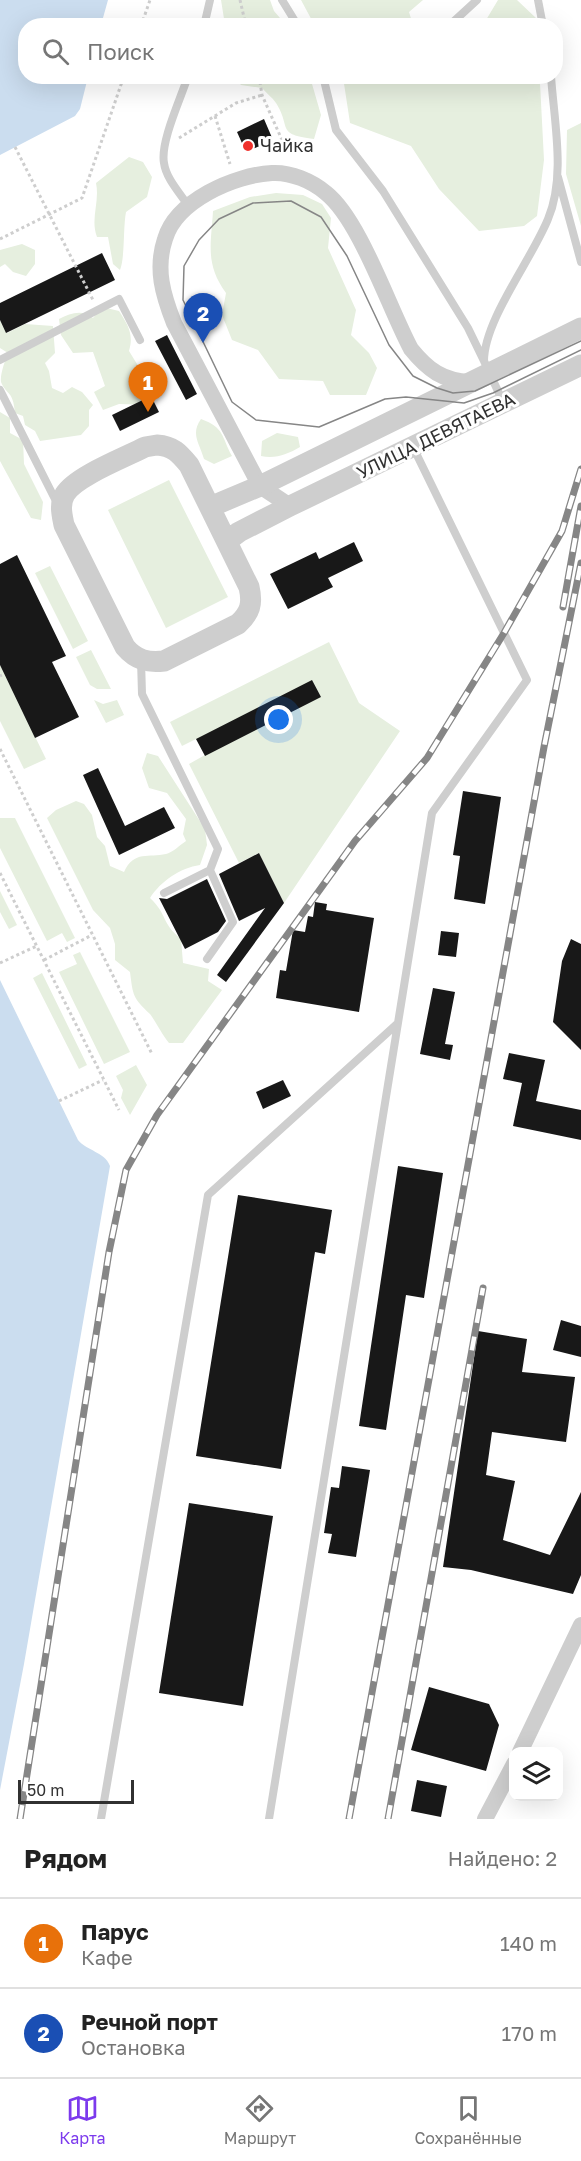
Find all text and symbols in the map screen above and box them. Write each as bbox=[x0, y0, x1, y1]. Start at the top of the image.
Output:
search box bbox=[18, 18, 563, 84]
icon: search bbox=[39, 35, 72, 68]
text: Поиск bbox=[87, 38, 155, 65]
place label: Чайка bbox=[260, 134, 314, 156]
marker: Чайка bbox=[241, 139, 255, 153]
pin: 2 bbox=[184, 294, 222, 343]
pin: 1 bbox=[128, 362, 168, 412]
street label: УЛИЦА ДЕВЯТАЕВА bbox=[353, 387, 518, 483]
your location bbox=[264, 705, 293, 734]
map controls bbox=[509, 1747, 563, 1801]
button: layers bbox=[509, 1747, 563, 1801]
scale bar bbox=[18, 1777, 134, 1804]
text: 50 m bbox=[27, 1780, 64, 1800]
text: Рядом bbox=[24, 1843, 107, 1874]
text: Найдено: 2 bbox=[448, 1846, 557, 1870]
text: Парус bbox=[81, 1918, 149, 1945]
text: 1 bbox=[38, 1931, 49, 1955]
text: 140 m bbox=[500, 1931, 557, 1955]
text: Кафе bbox=[81, 1945, 133, 1969]
text: Речной порт bbox=[81, 2008, 218, 2035]
text: 2 bbox=[37, 2021, 50, 2045]
text: 170 m bbox=[502, 2021, 557, 2045]
text: Остановка bbox=[81, 2035, 186, 2059]
tab: Карта bbox=[59, 2092, 106, 2148]
tab: Маршрут bbox=[224, 2092, 296, 2148]
tab: Сохранённые bbox=[414, 2092, 522, 2148]

